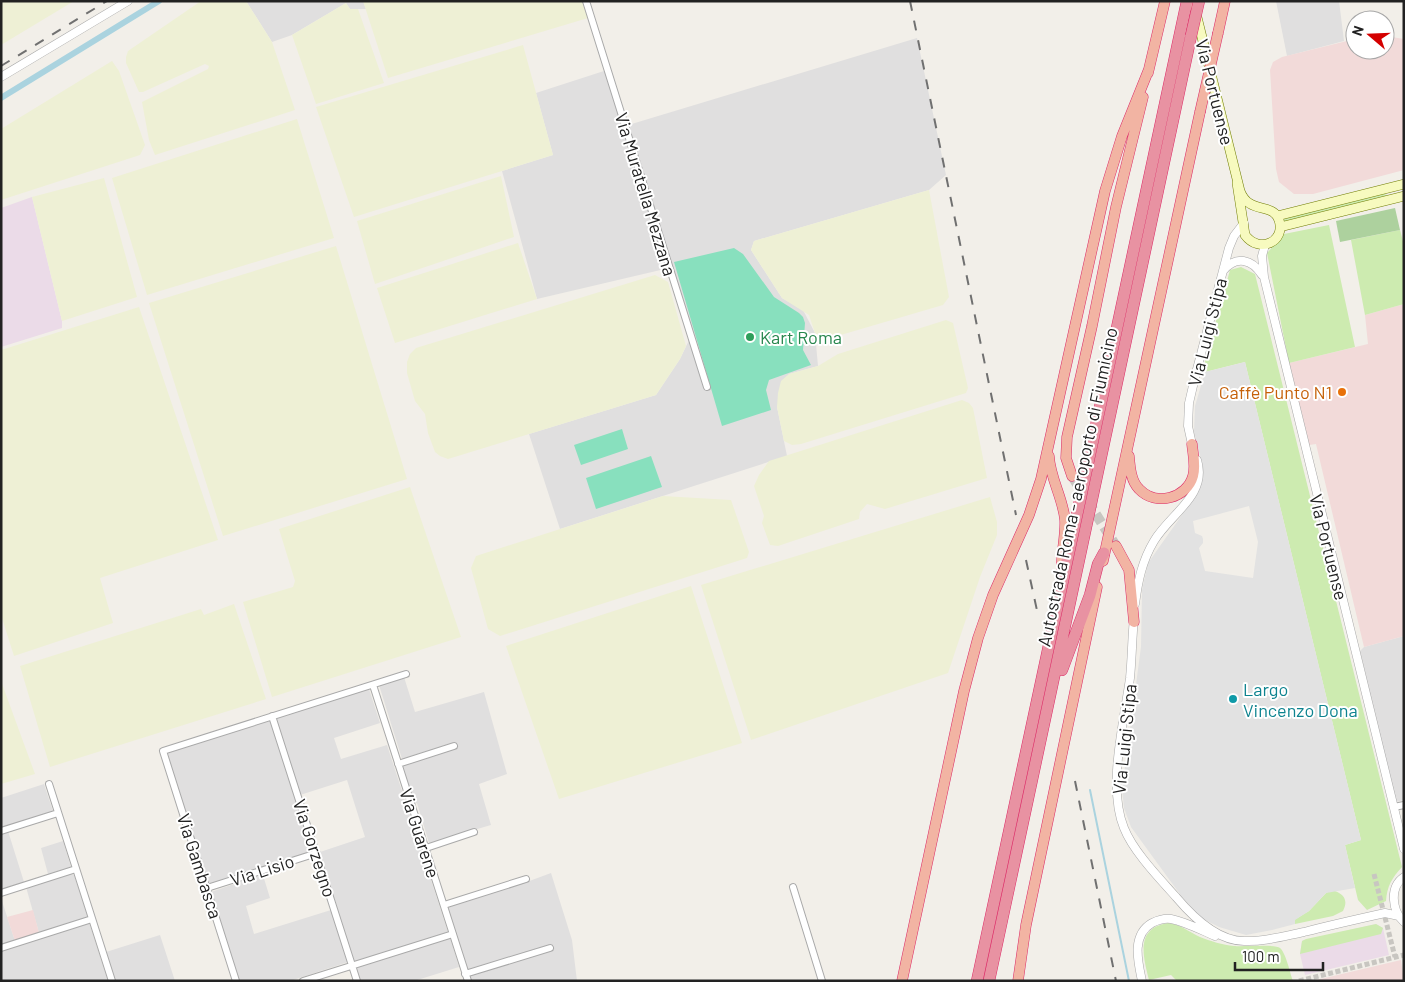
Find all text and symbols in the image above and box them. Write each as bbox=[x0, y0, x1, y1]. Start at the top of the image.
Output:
north arrow bbox=[1345, 10, 1395, 60]
text: N bbox=[1348, 23, 1367, 38]
street label: Via Portuense bbox=[1191, 37, 1239, 147]
street label: Via Muratella Mezzana bbox=[611, 110, 681, 278]
street label: Via Luigi Stipa bbox=[1183, 275, 1231, 389]
street label: Autostrada Roma - aeroporto di Fiumicino bbox=[1032, 325, 1122, 649]
place label: Kart Roma bbox=[760, 326, 842, 348]
marker: Kart Roma bbox=[744, 331, 756, 343]
place label: Caffè Punto N1 bbox=[1219, 381, 1332, 403]
marker: Caffè Punto N1 bbox=[1336, 386, 1348, 398]
street label: Via Portuense bbox=[1305, 492, 1353, 602]
place label: Largo Vincenzo Dona bbox=[1243, 678, 1358, 721]
street label: Via Luigi Stipa bbox=[1107, 683, 1141, 795]
marker: Largo Vincenzo Dona bbox=[1227, 693, 1239, 705]
street label: Via Guarene bbox=[395, 785, 445, 881]
street label: Via Gorzegno bbox=[289, 796, 341, 900]
street label: Via Gambasca bbox=[173, 811, 227, 921]
street label: Via Lisio bbox=[227, 849, 297, 891]
scale bar bbox=[1235, 940, 1322, 972]
text: 100 m bbox=[1242, 947, 1280, 965]

